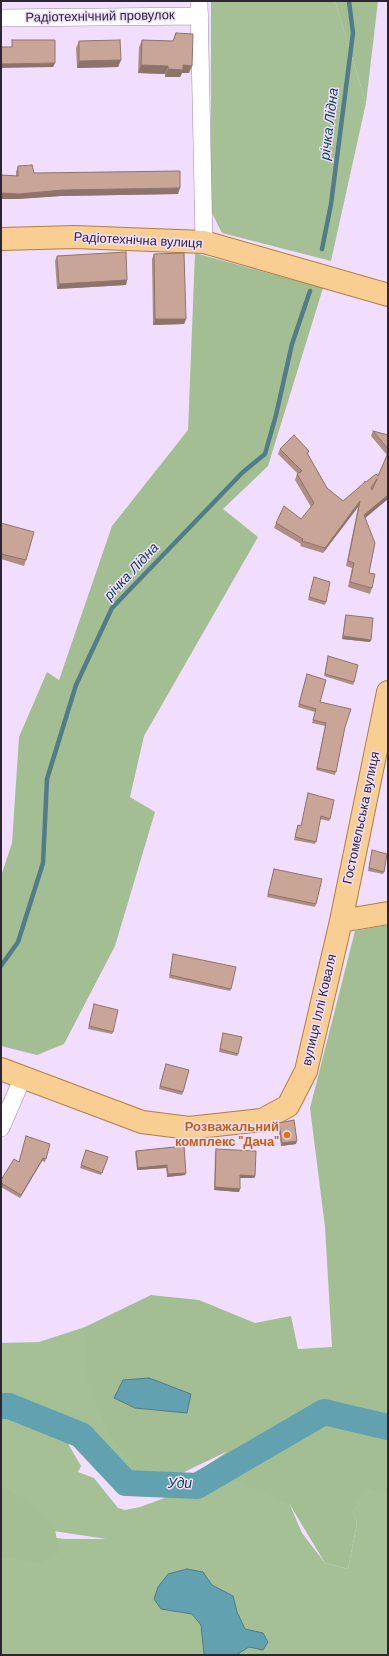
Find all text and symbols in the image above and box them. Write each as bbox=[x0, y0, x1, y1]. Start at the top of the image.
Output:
street label: Радіотехнічний провулок bbox=[25, 8, 175, 26]
water label: річка Лідна bbox=[317, 87, 343, 161]
street label: Радіотехнічна вулиця bbox=[73, 230, 203, 252]
water label: річка Лідна bbox=[101, 540, 163, 604]
street label: Гостомельська вулиця bbox=[340, 750, 384, 886]
street label: вулиця Іллі Коваля bbox=[300, 953, 340, 1067]
place label: Розважальний комплекс "Дача" bbox=[175, 1120, 279, 1151]
marker: Розважальний комплекс "Дача" bbox=[282, 1130, 292, 1140]
water label: Уди bbox=[168, 1476, 192, 1492]

